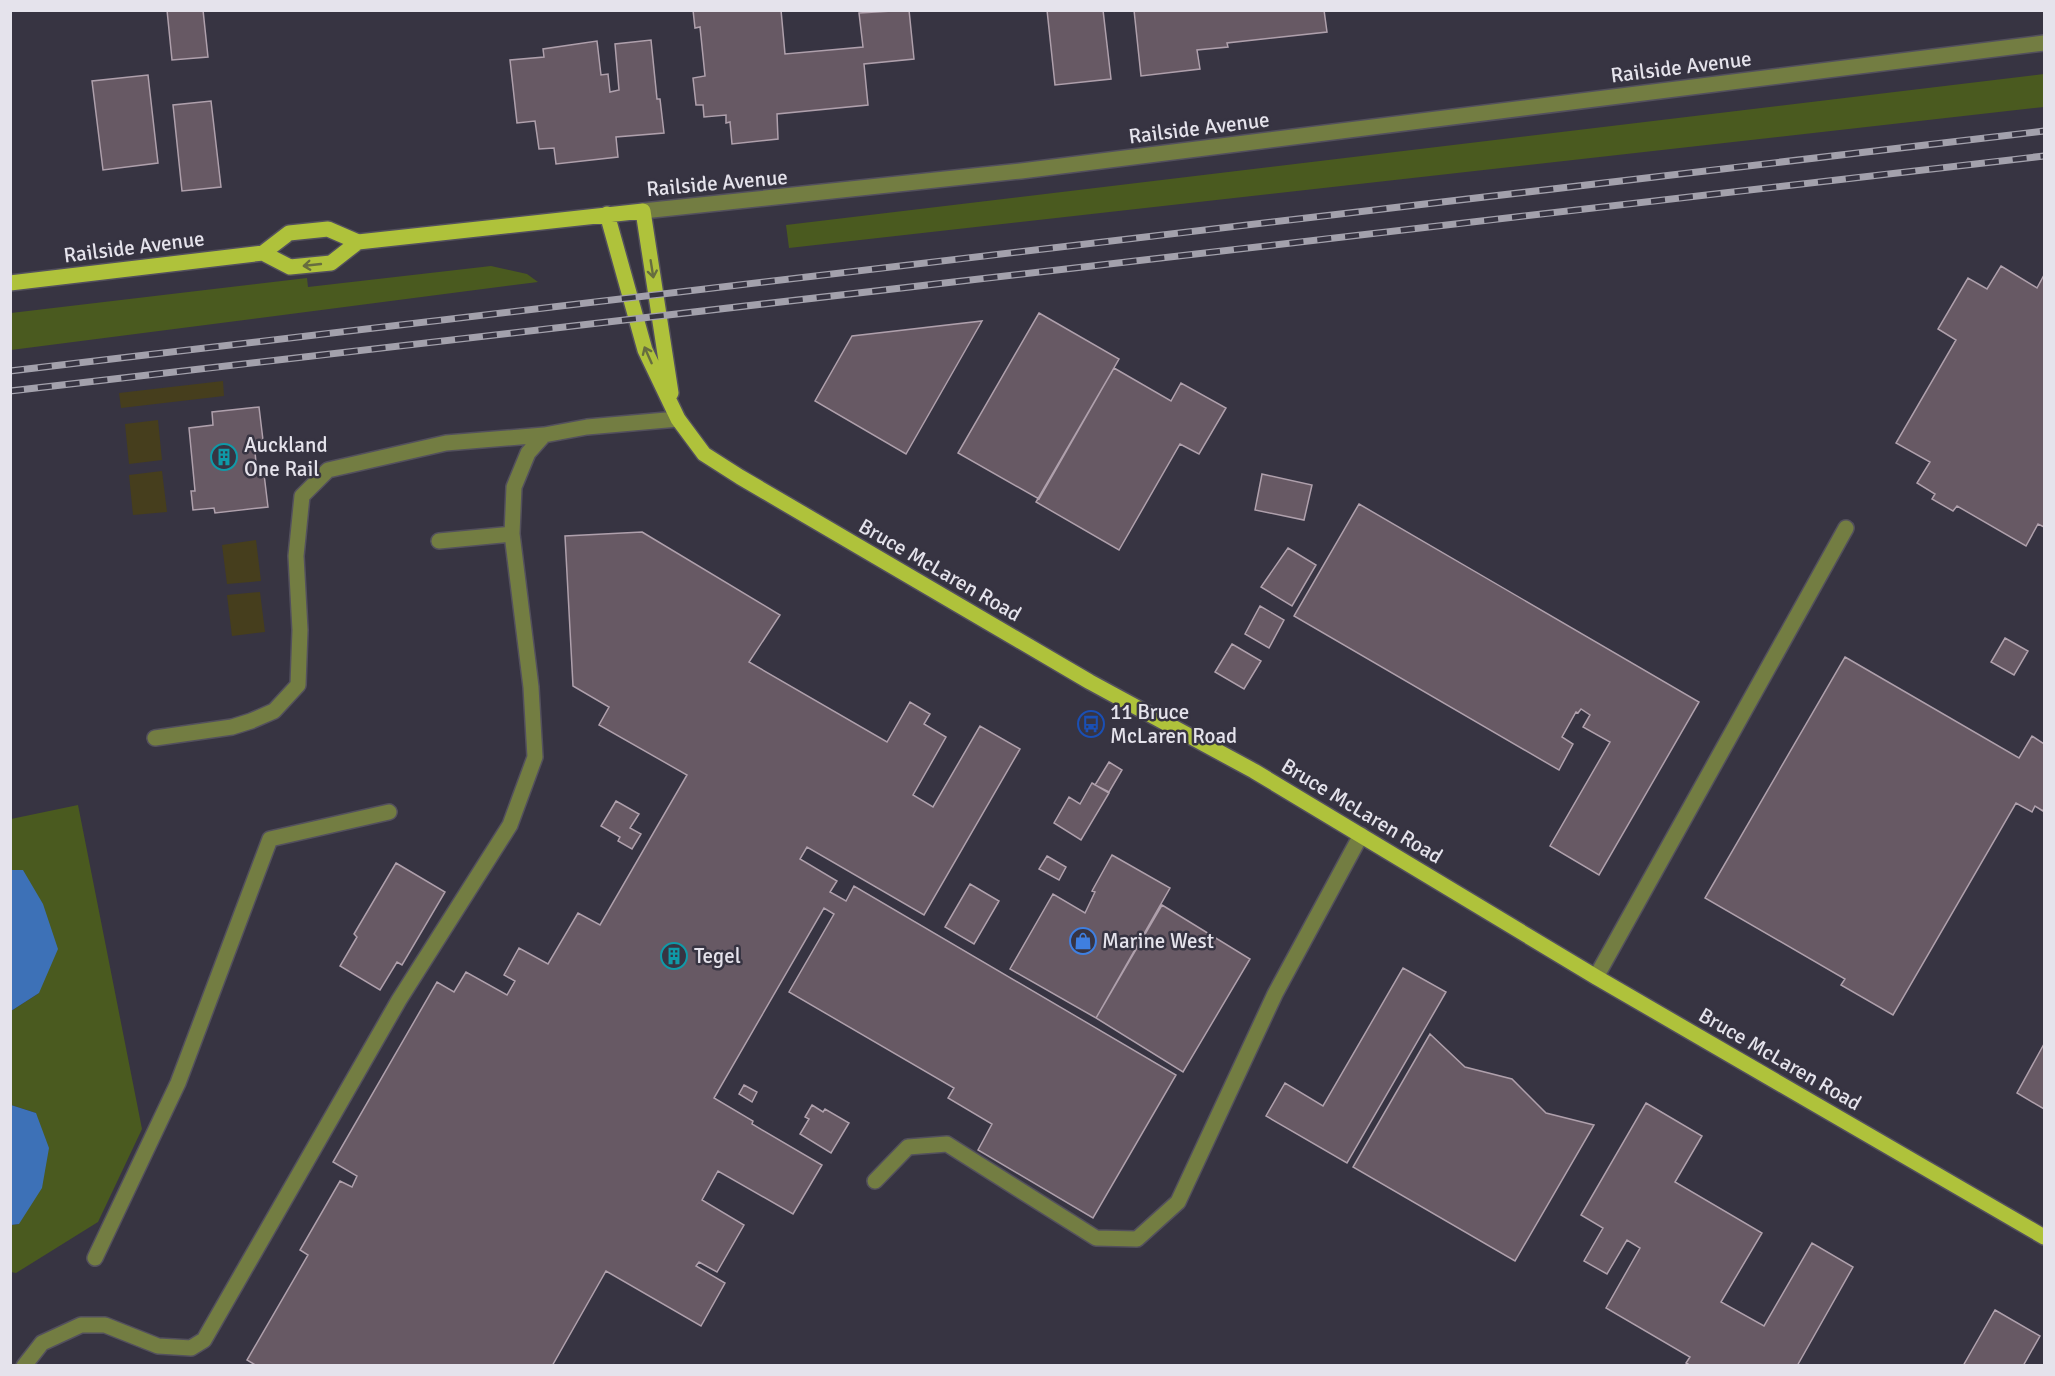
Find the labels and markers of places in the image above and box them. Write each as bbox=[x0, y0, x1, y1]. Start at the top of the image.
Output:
place label: Auckland One Rail bbox=[244, 432, 328, 482]
building icon: Auckland One Rail bbox=[209, 442, 239, 472]
place label: 11 Bruce McLaren Road bbox=[1110, 699, 1237, 749]
bus stop icon: 11 Bruce McLaren Road bbox=[1076, 709, 1106, 739]
shop icon: Marine West bbox=[1068, 926, 1098, 956]
place label: Marine West bbox=[1102, 928, 1214, 954]
building icon: Tegel bbox=[659, 941, 689, 971]
place label: Tegel bbox=[694, 943, 741, 969]

